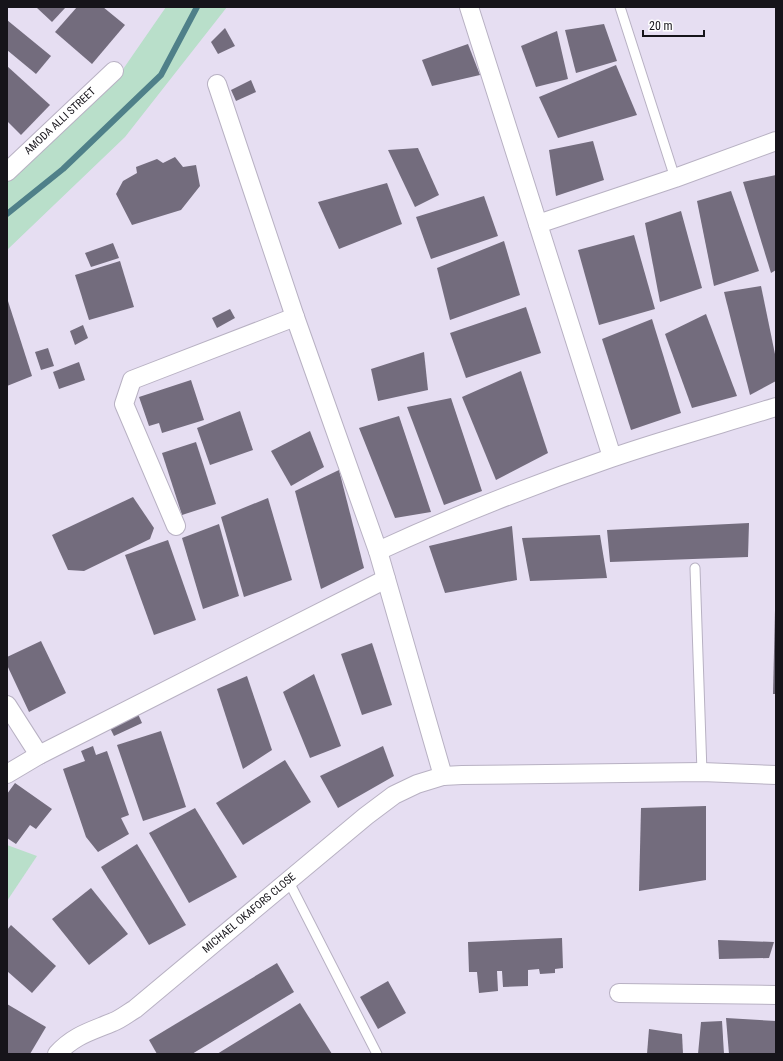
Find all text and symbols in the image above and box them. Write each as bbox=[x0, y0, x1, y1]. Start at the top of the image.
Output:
scale bar bbox=[643, 12, 704, 38]
text: 20 m bbox=[649, 19, 673, 33]
street label: AMODA ALLI STREET bbox=[22, 85, 98, 157]
street label: MICHAEL OKAFORS CLOSE bbox=[200, 870, 299, 956]

